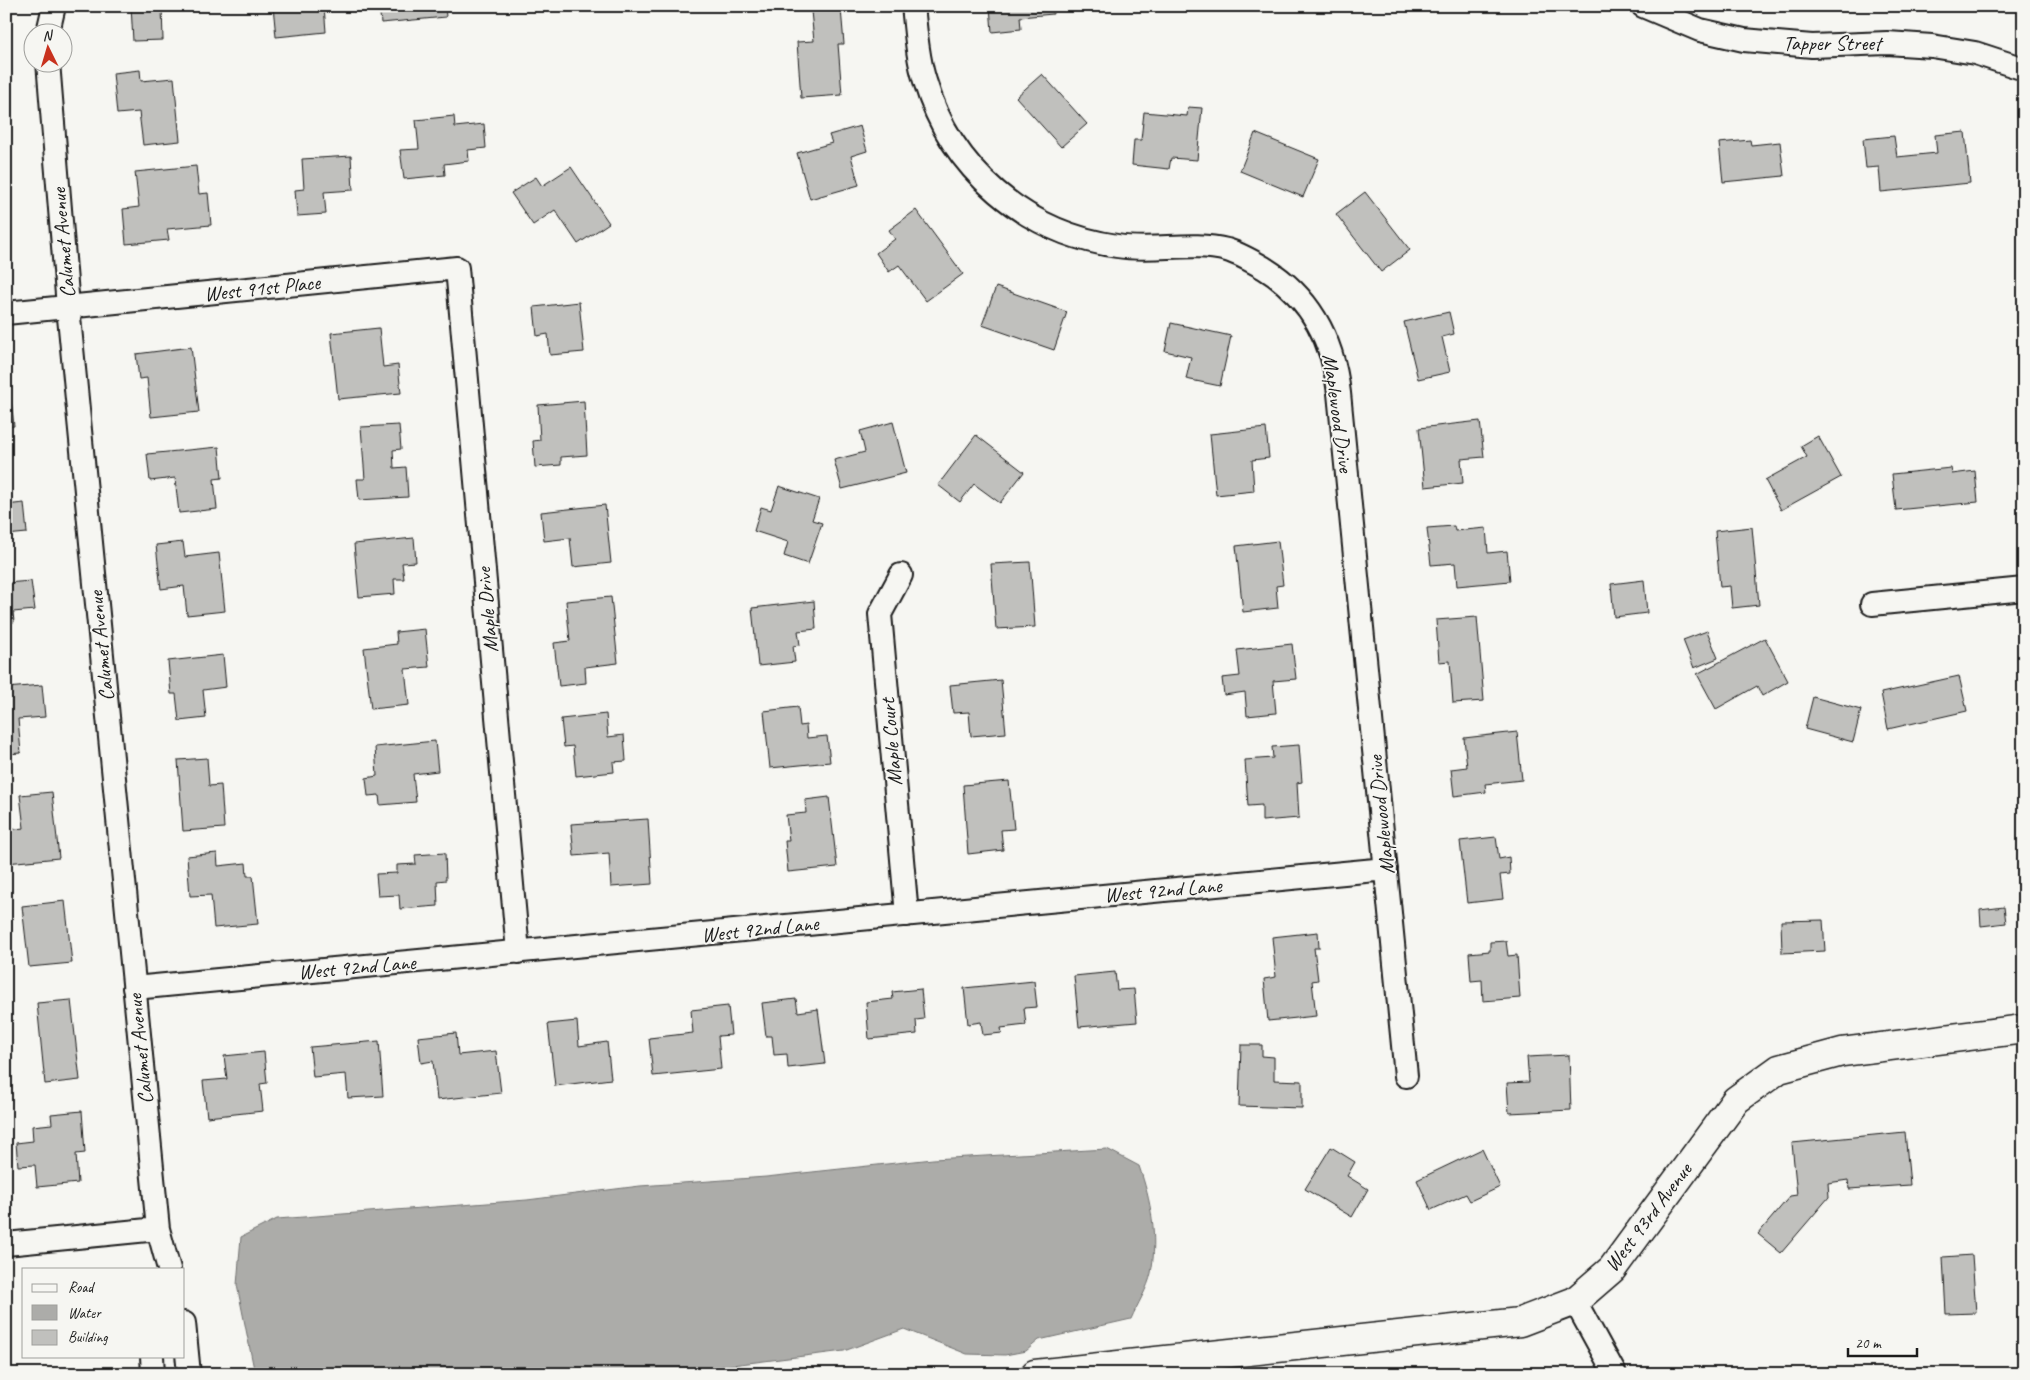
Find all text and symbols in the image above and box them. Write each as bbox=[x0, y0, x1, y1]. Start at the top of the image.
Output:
north arrow bbox=[22, 22, 72, 72]
text: N bbox=[42, 26, 54, 44]
street label: Tapper Street bbox=[1783, 30, 1884, 56]
street label: Calumet Avenue bbox=[45, 186, 81, 299]
street label: West 91st Place bbox=[203, 269, 322, 307]
street label: Maplewood Drive bbox=[1317, 352, 1359, 475]
street label: Maple Drive bbox=[470, 564, 504, 654]
street label: Calumet Avenue bbox=[82, 589, 120, 702]
street label: Maple Court bbox=[874, 695, 908, 787]
street label: Maplewood Drive bbox=[1362, 753, 1400, 876]
street label: West 92nd Lane bbox=[1103, 872, 1224, 908]
street label: West 92nd Lane bbox=[700, 910, 821, 948]
street label: West 92nd Lane bbox=[297, 949, 418, 985]
street label: Calumet Avenue bbox=[121, 992, 159, 1105]
street label: West 93rd Avenue bbox=[1599, 1157, 1698, 1277]
legend bbox=[22, 1268, 185, 1358]
text: Road bbox=[68, 1278, 95, 1297]
text: Water bbox=[68, 1304, 102, 1323]
scale bar bbox=[1848, 1325, 1916, 1357]
text: Building bbox=[68, 1328, 108, 1347]
text: 20 m bbox=[1855, 1334, 1882, 1353]

